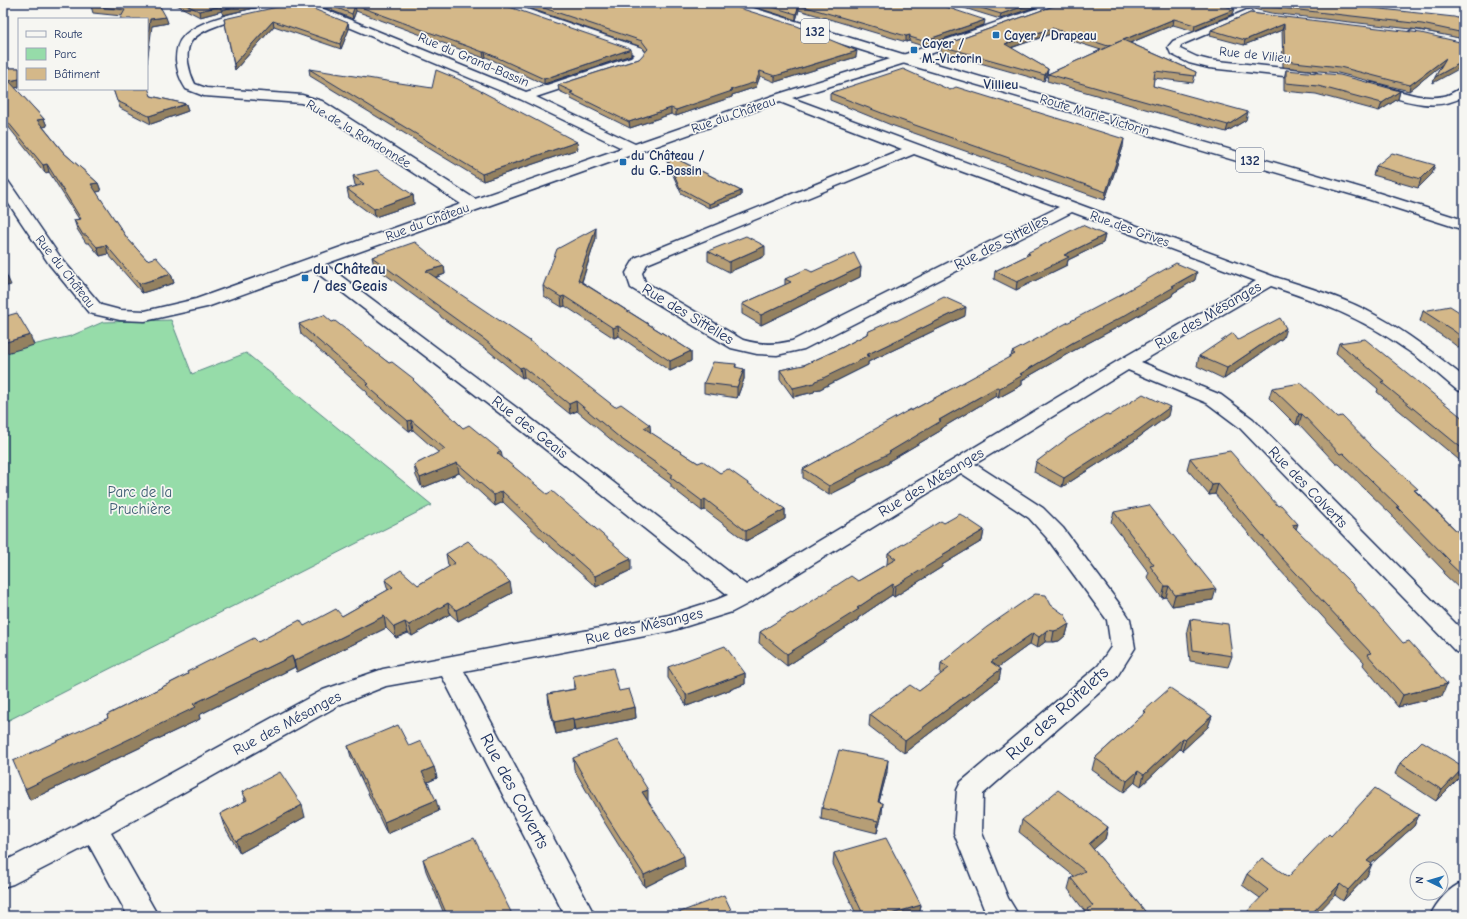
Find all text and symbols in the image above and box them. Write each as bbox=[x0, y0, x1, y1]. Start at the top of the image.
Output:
legend bbox=[18, 18, 148, 90]
road number: 132 bbox=[801, 19, 829, 43]
text: Route bbox=[54, 27, 83, 41]
place label: Cayer / Drapeau bbox=[1004, 28, 1097, 43]
street label: Rue du Grand-Bassin bbox=[416, 29, 532, 90]
marker: Cayer / Drapeau bbox=[991, 30, 1001, 40]
place label: Cayer / M.-Victorin bbox=[922, 36, 982, 66]
street label: Rue de Vilieu bbox=[1218, 43, 1291, 66]
marker: Cayer / M.-Victorin bbox=[909, 45, 919, 55]
text: Parc bbox=[54, 47, 77, 61]
text: Bâtiment bbox=[54, 67, 100, 81]
district label: Villieu bbox=[983, 76, 1019, 93]
street label: Route Marie-Victorin bbox=[1038, 91, 1151, 138]
street label: Rue du Château bbox=[689, 93, 777, 136]
street label: Rue de la Randonnée bbox=[304, 96, 414, 171]
place label: du Château / du G.-Bassin bbox=[631, 148, 705, 178]
road number: 132 bbox=[1236, 148, 1264, 172]
marker: du Château / du G.-Bassin bbox=[618, 157, 628, 167]
street label: Rue du Château bbox=[383, 199, 471, 244]
street label: Rue des Grives bbox=[1088, 207, 1171, 250]
street label: Rue des Sittelles bbox=[951, 210, 1051, 274]
street label: Rue du Château bbox=[33, 232, 99, 311]
place label: du Château / des Geais bbox=[313, 260, 387, 295]
marker: du Château / des Geais bbox=[300, 273, 310, 283]
street label: Rue des Mésanges bbox=[1152, 277, 1264, 353]
street label: Rue des Sittelles bbox=[639, 280, 737, 348]
street label: Rue des Geais bbox=[488, 392, 572, 462]
street label: Rue des Mésanges bbox=[875, 443, 987, 521]
street label: Rue des Colverts bbox=[1265, 443, 1351, 531]
park label: Parc de la Pruchière bbox=[108, 483, 172, 518]
street label: Rue des Mésanges bbox=[584, 604, 704, 648]
street label: Rue des Roitelets bbox=[1002, 662, 1113, 765]
street label: Rue des Mésanges bbox=[230, 687, 344, 759]
street label: Rue des Colverts bbox=[475, 730, 554, 852]
north arrow bbox=[1409, 861, 1449, 901]
text: N bbox=[1413, 876, 1426, 884]

